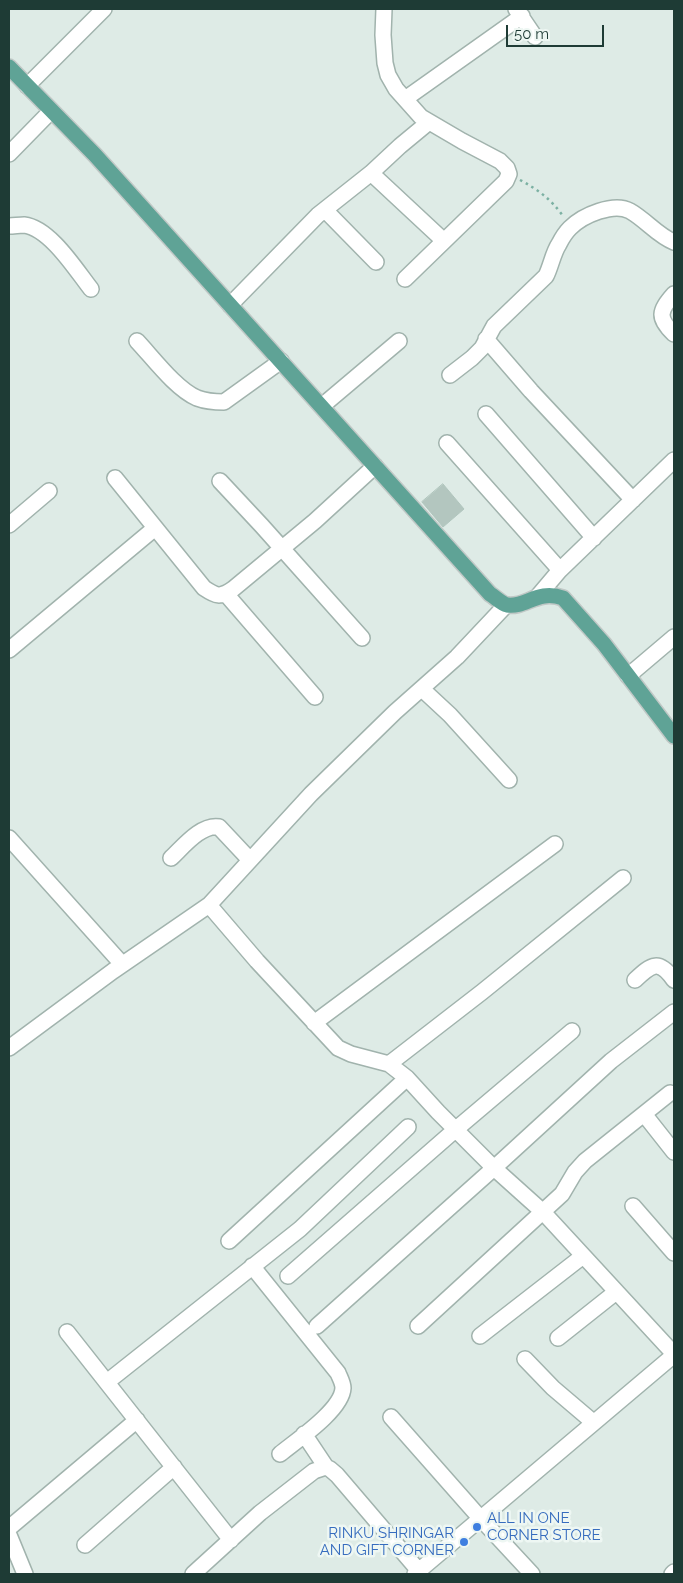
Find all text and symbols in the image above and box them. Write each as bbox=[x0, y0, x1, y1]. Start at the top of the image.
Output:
scale bar bbox=[508, 15, 606, 47]
text: 50 m bbox=[514, 25, 549, 43]
place label: ALL IN ONE CORNER STORE bbox=[487, 1509, 601, 1544]
marker: ALL IN ONE CORNER STORE bbox=[471, 1521, 483, 1533]
place label: RINKU SHRINGAR AND GIFT CORNER bbox=[320, 1524, 454, 1559]
marker: RINKU SHRINGAR AND GIFT CORNER bbox=[458, 1536, 470, 1548]

